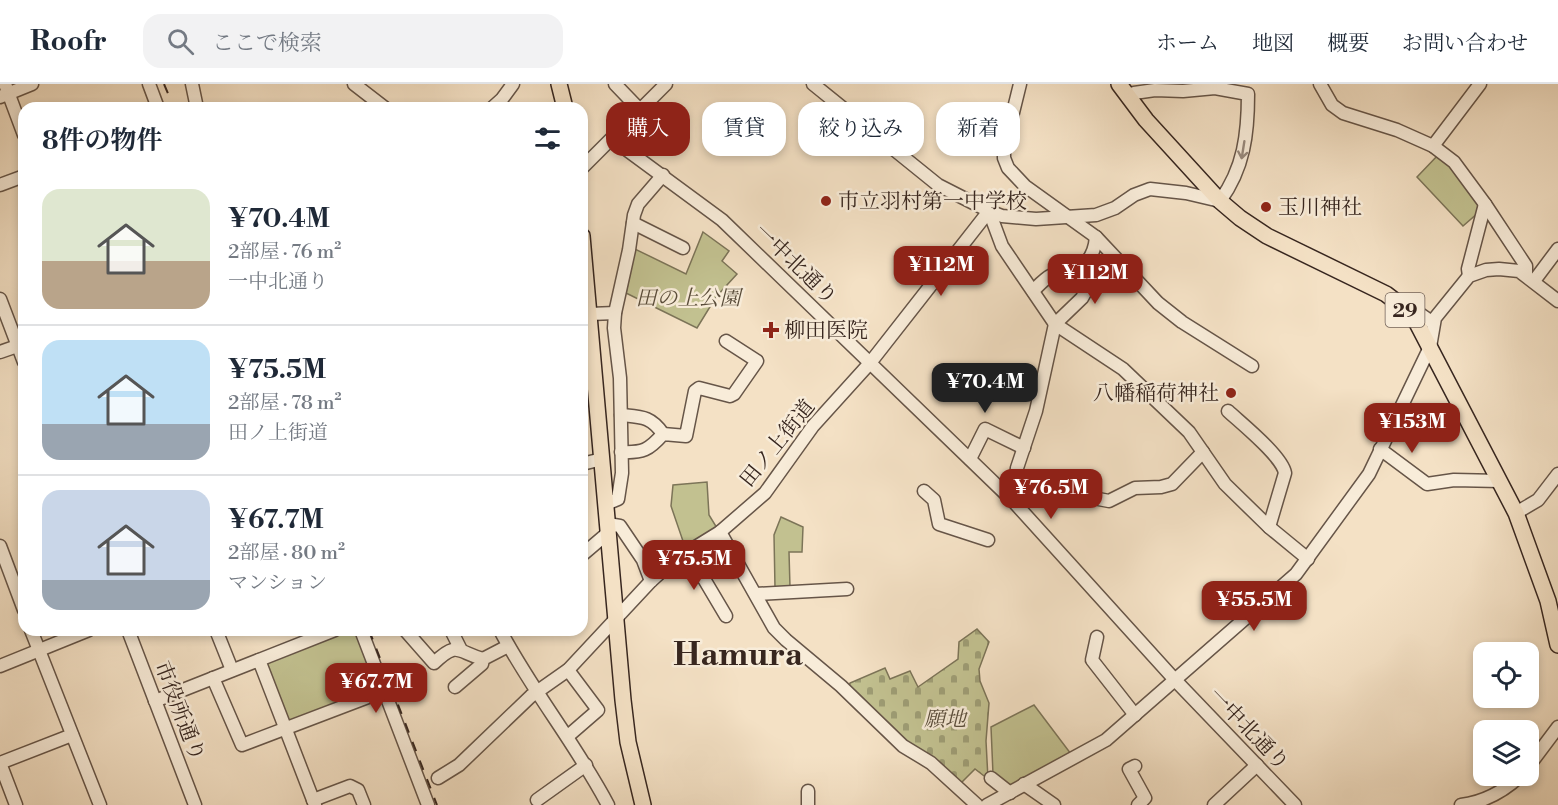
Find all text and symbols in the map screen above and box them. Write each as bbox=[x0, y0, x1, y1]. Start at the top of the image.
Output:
search box bbox=[143, 14, 563, 68]
text: Roofr bbox=[30, 24, 107, 59]
icon: search bbox=[164, 25, 197, 58]
text: ここで検索 bbox=[212, 30, 322, 57]
text: ホーム bbox=[1156, 31, 1219, 57]
text: 地図 bbox=[1252, 31, 1294, 57]
text: 概要 bbox=[1327, 31, 1369, 57]
text: お問い合わせ bbox=[1402, 31, 1528, 57]
chip: 購入 bbox=[606, 102, 690, 156]
chip: 賃貸 bbox=[702, 102, 786, 156]
chip: 絞り込み bbox=[798, 102, 924, 156]
chip: 新着 bbox=[936, 102, 1020, 156]
icon: filters bbox=[531, 122, 564, 155]
text: 8件の物件 bbox=[42, 125, 163, 157]
one-way arrow bbox=[1237, 140, 1248, 159]
place label: 市立羽村第一中学校 bbox=[838, 189, 1027, 215]
marker: 市立羽村第一中学校 bbox=[819, 194, 833, 208]
place label: 玉川神社 bbox=[1278, 195, 1362, 221]
marker: 玉川神社 bbox=[1259, 200, 1273, 214]
text: ¥70.4M bbox=[228, 203, 330, 235]
icon: home bbox=[90, 213, 162, 285]
street label: 一中北通り bbox=[749, 219, 842, 311]
text: 2部屋 · 76 m² bbox=[228, 240, 341, 265]
pin: ¥112M bbox=[899, 246, 983, 297]
text: ¥112M bbox=[908, 253, 974, 278]
pin: ¥112M bbox=[1053, 254, 1137, 305]
text: ¥112M bbox=[1062, 261, 1128, 286]
text: 一中北通り bbox=[228, 270, 328, 295]
park label: 田の上公園 bbox=[636, 286, 743, 312]
road number: 29 bbox=[1386, 293, 1424, 327]
place label: 柳田医院 bbox=[784, 318, 868, 344]
marker: 柳田医院 bbox=[762, 321, 780, 339]
text: ¥75.5M bbox=[228, 354, 326, 386]
pin: ¥70.4M bbox=[936, 363, 1034, 414]
icon: home bbox=[90, 364, 162, 436]
text: ¥70.4M bbox=[946, 370, 1024, 395]
place label: 八幡稲荷神社 bbox=[1093, 381, 1219, 407]
marker: 八幡稲荷神社 bbox=[1224, 386, 1238, 400]
text: 2部屋 · 78 m² bbox=[228, 391, 342, 416]
street label: 田ノ上街道 bbox=[735, 395, 821, 493]
pin: ¥153M bbox=[1370, 403, 1454, 454]
text: ¥153M bbox=[1378, 410, 1446, 435]
text: 田ノ上街道 bbox=[228, 421, 328, 446]
pin: ¥76.5M bbox=[1002, 469, 1100, 520]
text: ¥76.5M bbox=[1013, 476, 1089, 501]
text: ¥67.7M bbox=[228, 504, 324, 536]
icon: home bbox=[90, 514, 162, 586]
pin: ¥75.5M bbox=[645, 540, 743, 591]
text: 2部屋 · 80 m² bbox=[228, 541, 345, 566]
text: ¥75.5M bbox=[656, 547, 732, 572]
text: マンション bbox=[228, 571, 327, 596]
pin: ¥55.5M bbox=[1205, 581, 1303, 632]
text: ¥55.5M bbox=[1216, 588, 1292, 613]
district label: Hamura bbox=[673, 635, 804, 676]
map controls bbox=[1473, 642, 1539, 786]
button: locate bbox=[1473, 642, 1539, 708]
street label: 市役所通り bbox=[148, 658, 210, 765]
pin: ¥67.7M bbox=[327, 663, 425, 714]
text: ¥67.7M bbox=[339, 670, 413, 695]
street label: 一中北通り bbox=[1202, 683, 1294, 776]
park label: 願地 bbox=[924, 707, 968, 733]
button: layers bbox=[1473, 720, 1539, 786]

